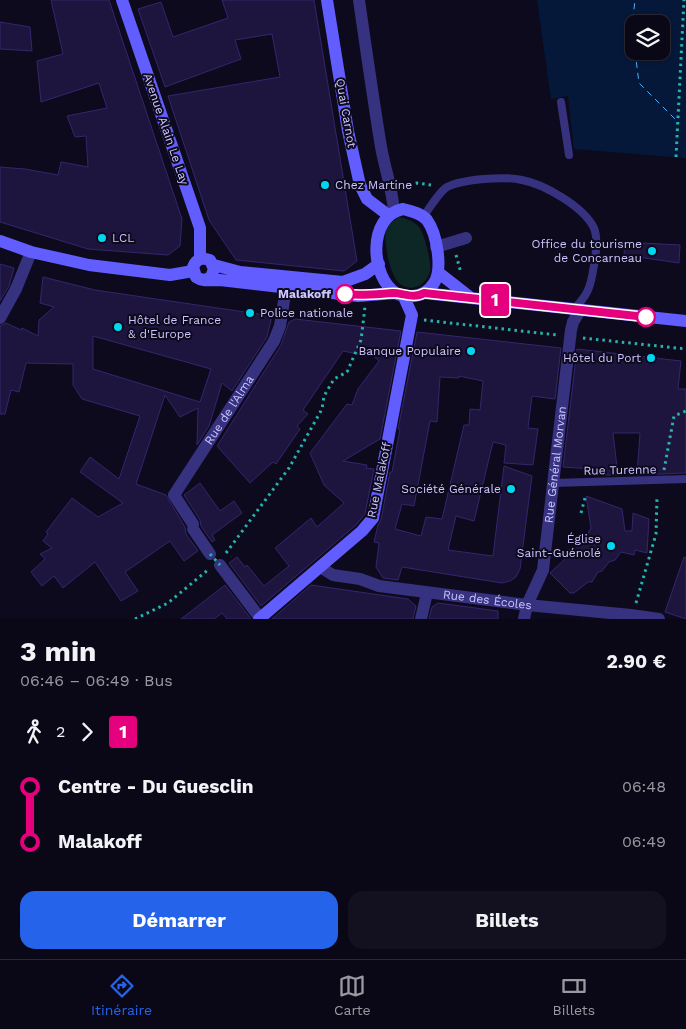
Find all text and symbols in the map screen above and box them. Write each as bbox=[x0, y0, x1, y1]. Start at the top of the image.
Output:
map controls bbox=[625, 15, 670, 60]
button: layers bbox=[625, 15, 670, 60]
street label: Avenue Alain Le Lay bbox=[140, 71, 192, 187]
street label: Quai Carnot bbox=[333, 77, 359, 149]
place label: Chez Martine bbox=[335, 178, 412, 192]
marker: Chez Martine bbox=[319, 179, 331, 191]
place label: LCL bbox=[112, 231, 134, 245]
marker: LCL bbox=[96, 232, 108, 244]
place label: Office du tourisme de Concarneau bbox=[531, 237, 642, 265]
marker: Office du tourisme de Concarneau bbox=[646, 245, 658, 257]
marker: Malakoff bbox=[335, 284, 355, 304]
line badge: 1 bbox=[479, 284, 511, 316]
place label: Malakoff bbox=[278, 287, 331, 301]
text: 1 bbox=[491, 289, 499, 310]
place label: Police nationale bbox=[260, 306, 353, 320]
marker: Police nationale bbox=[244, 307, 256, 319]
unlabelled marker bbox=[636, 307, 656, 327]
place label: Hôtel de France & d'Europe bbox=[128, 313, 221, 341]
marker: Hôtel de France & d'Europe bbox=[112, 321, 124, 333]
place label: Banque Populaire bbox=[358, 344, 461, 358]
marker: Banque Populaire bbox=[465, 345, 477, 357]
place label: Hôtel du Port bbox=[563, 351, 641, 365]
marker: Hôtel du Port bbox=[645, 352, 657, 364]
street label: Rue de l'Alma bbox=[202, 373, 257, 447]
street label: Rue Général Morvan bbox=[542, 405, 569, 524]
street label: Rue Malakoff bbox=[364, 440, 394, 519]
street label: Rue Turenne bbox=[583, 462, 657, 478]
place label: Société Générale bbox=[401, 482, 501, 496]
marker: Société Générale bbox=[505, 483, 517, 495]
place label: Église Saint-Guénolé bbox=[517, 532, 601, 560]
marker: Église Saint-Guénolé bbox=[605, 540, 617, 552]
street label: Rue des Écoles bbox=[442, 587, 532, 612]
text: 3 min bbox=[20, 635, 96, 668]
text: 2.90 € bbox=[606, 650, 666, 673]
text: 06:46 – 06:49 · Bus bbox=[20, 671, 173, 690]
icon: walk bbox=[20, 718, 48, 746]
icon: forward bbox=[73, 718, 101, 746]
text: 1 bbox=[119, 721, 127, 742]
text: 2 bbox=[56, 722, 65, 741]
text: Centre - Du Guesclin bbox=[58, 775, 254, 798]
text: 06:48 bbox=[622, 777, 666, 796]
text: Malakoff bbox=[58, 830, 142, 853]
text: 06:49 bbox=[622, 832, 666, 851]
button: Démarrer bbox=[20, 891, 338, 949]
button: Billets bbox=[348, 891, 666, 949]
tab: Itinéraire bbox=[91, 972, 152, 1018]
tab: Carte bbox=[334, 972, 371, 1018]
tab: Billets bbox=[553, 972, 595, 1018]

